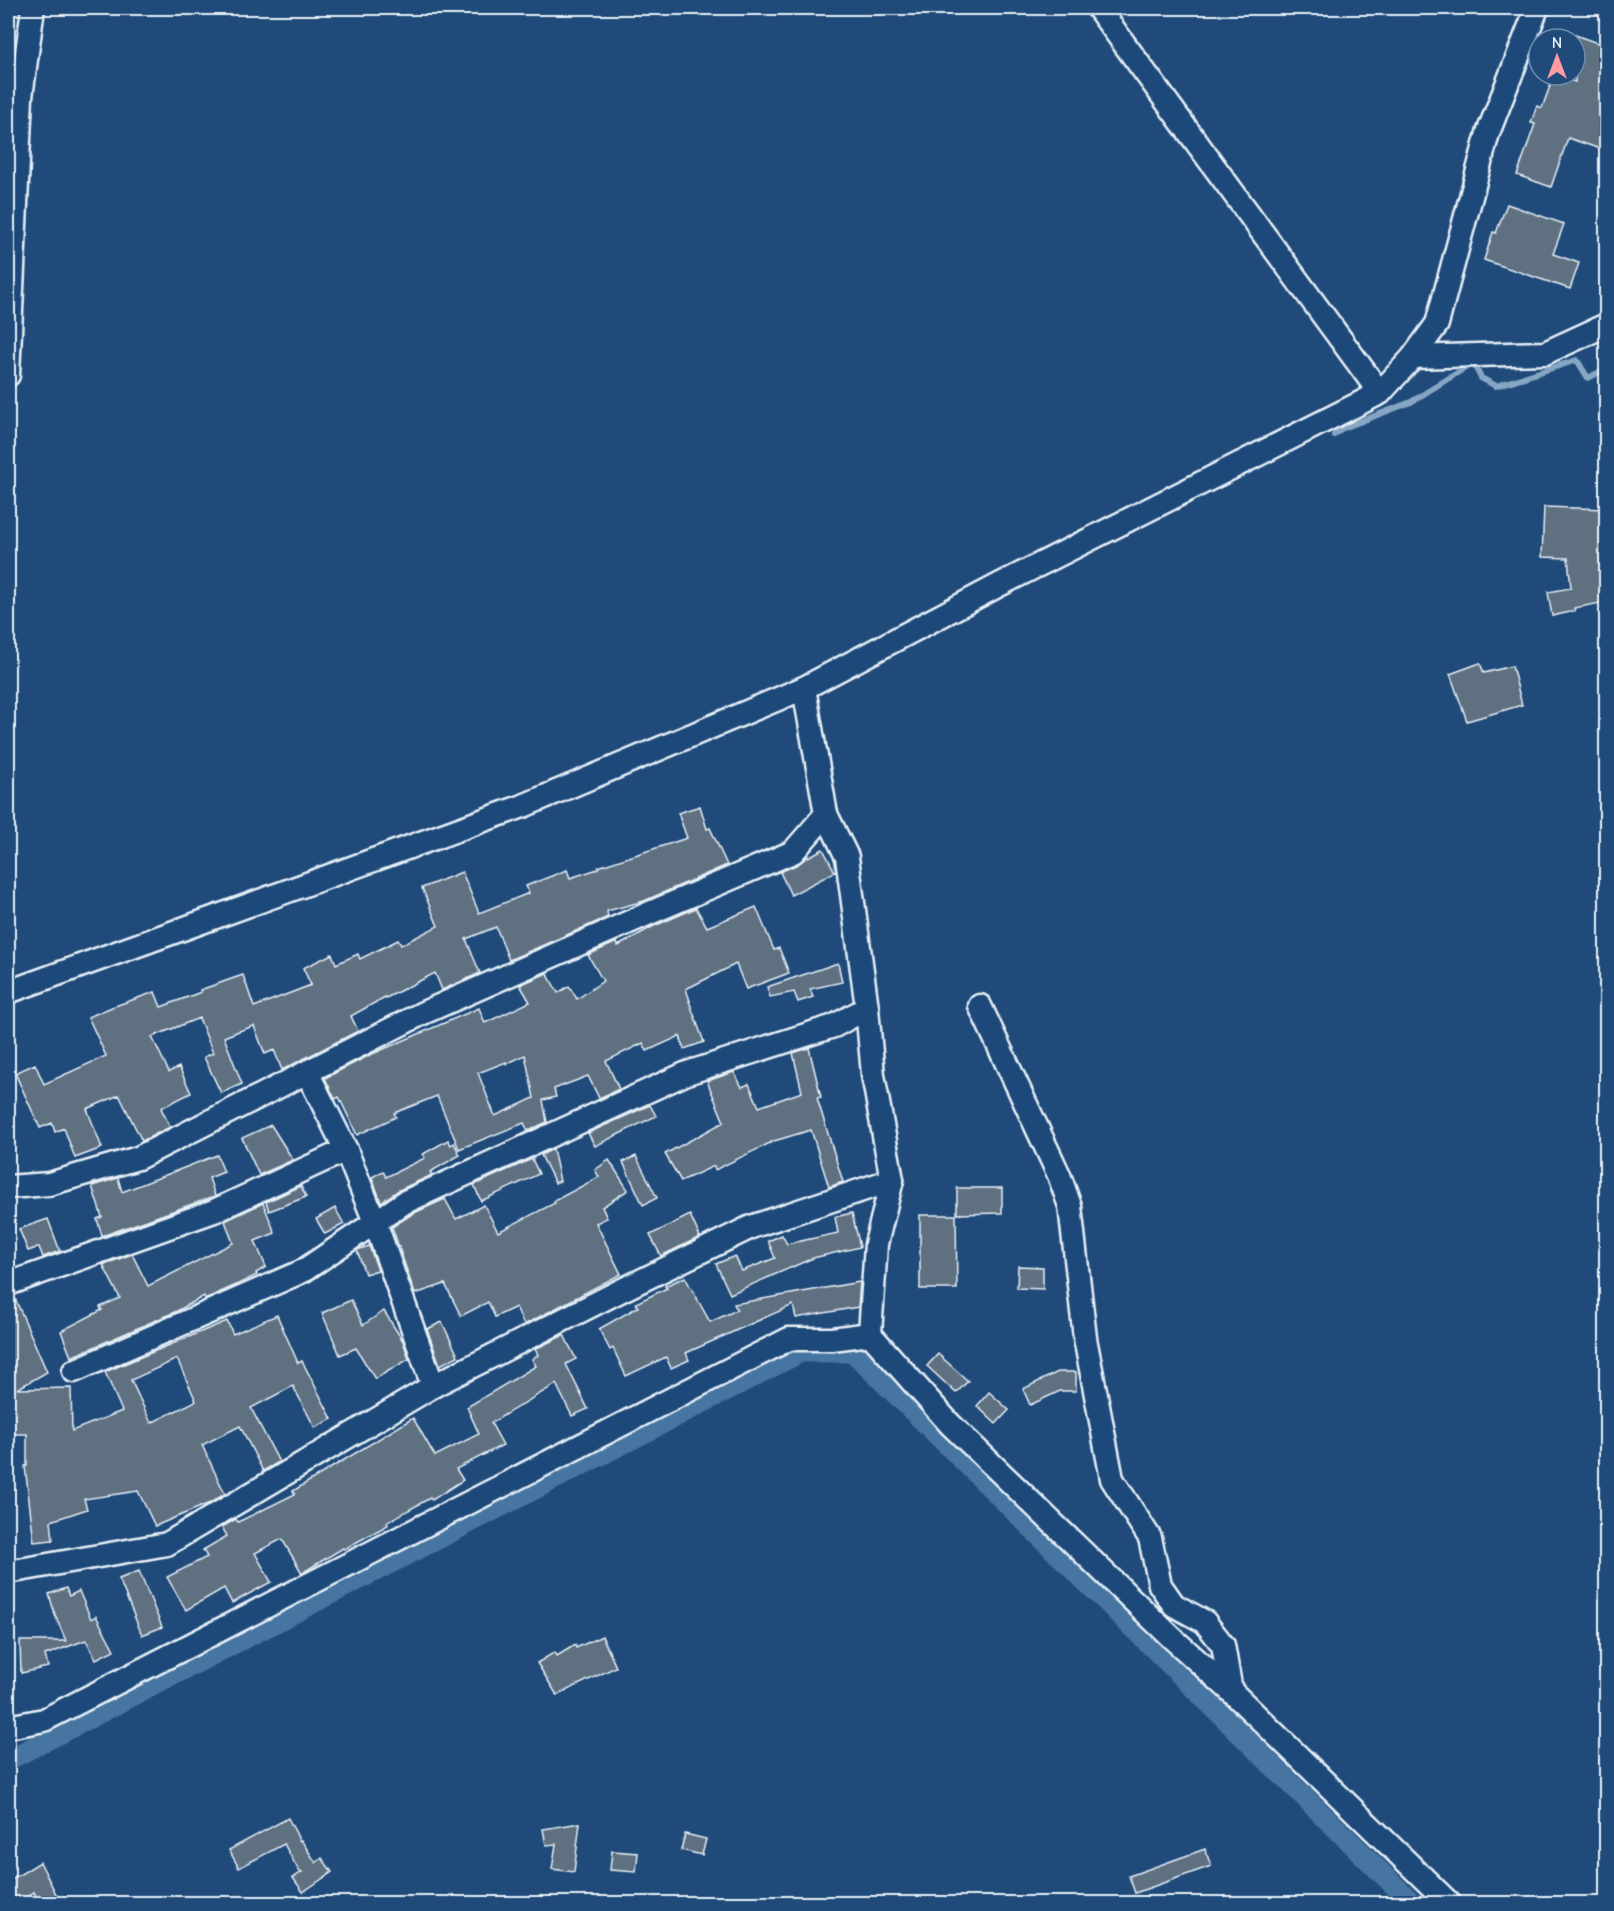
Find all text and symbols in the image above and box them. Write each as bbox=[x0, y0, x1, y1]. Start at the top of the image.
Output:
north arrow bbox=[1527, 27, 1587, 87]
text: N bbox=[1552, 34, 1562, 52]

